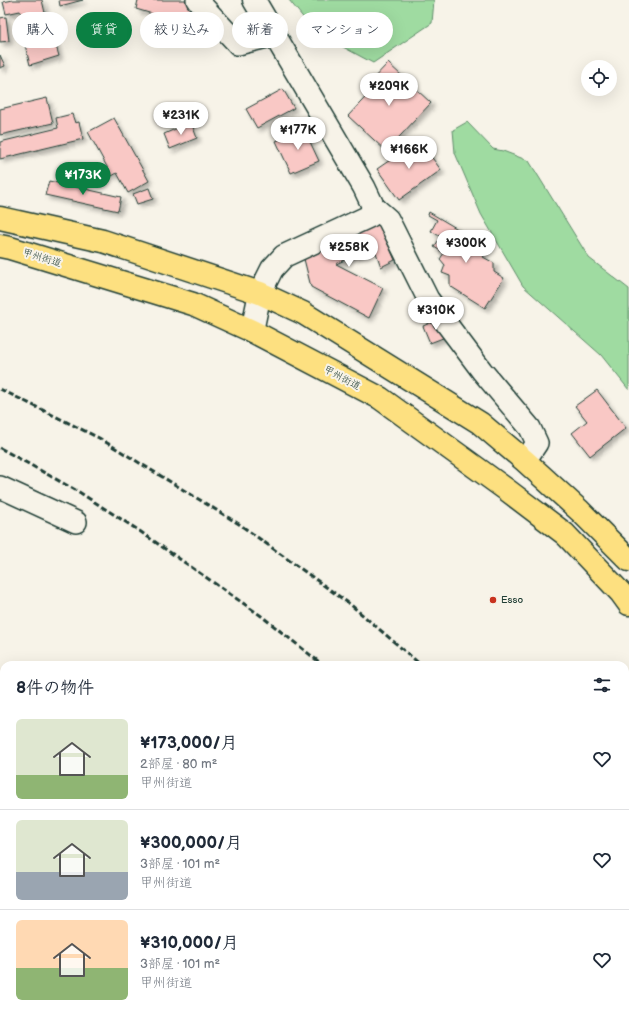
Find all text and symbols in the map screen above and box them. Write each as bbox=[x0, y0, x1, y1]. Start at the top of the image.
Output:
chip: 購入 bbox=[12, 12, 68, 48]
chip: 賃貸 bbox=[76, 12, 132, 48]
chip: 絞り込み bbox=[140, 12, 224, 48]
chip: 新着 bbox=[232, 12, 288, 48]
chip: マンション bbox=[296, 12, 393, 48]
map controls bbox=[581, 60, 617, 96]
button: locate bbox=[581, 60, 617, 96]
pin: ¥209K bbox=[361, 73, 417, 107]
text: ¥209K bbox=[369, 78, 409, 94]
pin: ¥231K bbox=[153, 102, 209, 136]
text: ¥231K bbox=[162, 107, 200, 123]
pin: ¥177K bbox=[270, 117, 326, 151]
text: ¥177K bbox=[280, 122, 316, 138]
pin: ¥166K bbox=[381, 136, 437, 170]
text: ¥166K bbox=[390, 141, 428, 157]
pin: ¥173K bbox=[55, 162, 111, 196]
text: ¥173K bbox=[64, 167, 102, 183]
pin: ¥300K bbox=[438, 230, 494, 264]
pin: ¥258K bbox=[321, 234, 377, 268]
text: ¥300K bbox=[446, 235, 486, 251]
text: ¥258K bbox=[329, 239, 369, 255]
street label: 甲州街道 bbox=[21, 246, 63, 270]
pin: ¥310K bbox=[408, 297, 464, 331]
text: ¥310K bbox=[417, 302, 455, 318]
street label: 甲州街道 bbox=[322, 363, 362, 393]
place label: Esso bbox=[501, 594, 523, 606]
marker: Esso bbox=[488, 595, 498, 605]
icon: filters bbox=[591, 674, 613, 696]
text: 8件の物件 bbox=[16, 678, 94, 698]
text: ¥173,000/月 bbox=[140, 733, 238, 753]
icon: home bbox=[48, 735, 96, 783]
icon: heart bbox=[591, 748, 613, 770]
text: 2部屋 · 80 m² bbox=[140, 756, 217, 772]
text: 甲州街道 bbox=[140, 775, 192, 791]
text: ¥300,000/月 bbox=[140, 833, 242, 853]
icon: home bbox=[48, 836, 96, 884]
icon: heart bbox=[591, 849, 613, 871]
text: 3部屋 · 101 m² bbox=[140, 856, 220, 872]
text: 甲州街道 bbox=[140, 875, 192, 891]
text: ¥310,000/月 bbox=[140, 933, 239, 953]
icon: home bbox=[48, 936, 96, 984]
icon: heart bbox=[591, 949, 613, 971]
text: 3部屋 · 101 m² bbox=[140, 956, 220, 972]
text: 甲州街道 bbox=[140, 975, 192, 991]

